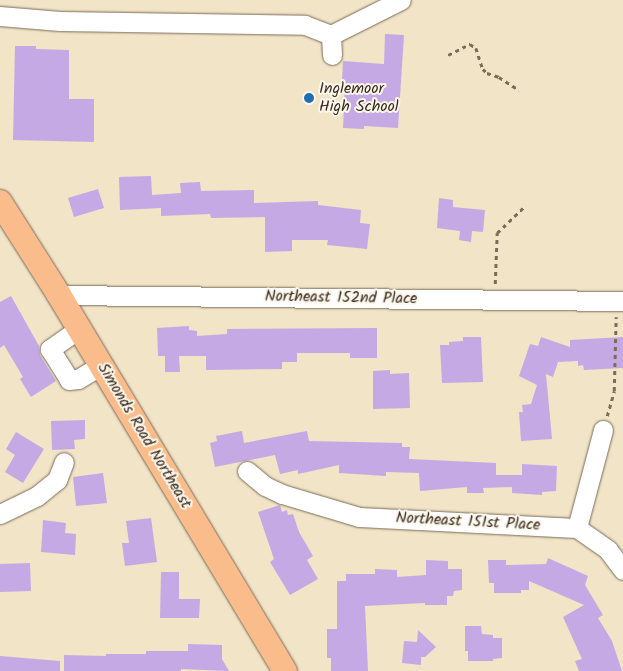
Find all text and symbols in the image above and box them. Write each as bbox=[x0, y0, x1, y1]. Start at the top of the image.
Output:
place label: Inglemoor High School bbox=[319, 79, 399, 117]
marker: Inglemoor High School bbox=[303, 92, 315, 104]
street label: Northeast 152nd Place bbox=[265, 287, 417, 309]
street label: Simonds Road Northeast bbox=[93, 360, 195, 512]
street label: Northeast 151st Place bbox=[395, 509, 541, 535]

